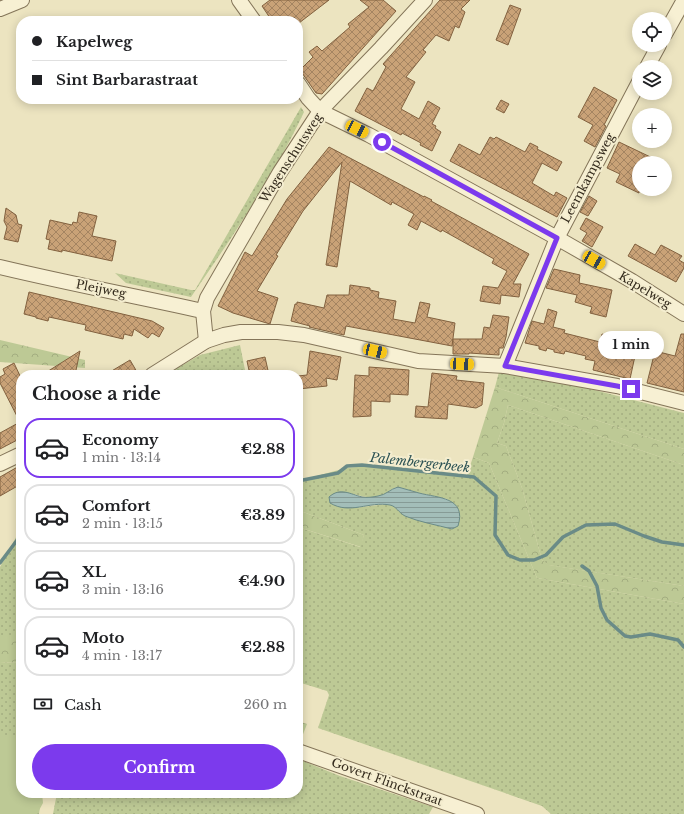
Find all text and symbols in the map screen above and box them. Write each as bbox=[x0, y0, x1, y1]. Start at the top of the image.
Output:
map controls bbox=[632, 12, 672, 196]
button: locate bbox=[632, 12, 672, 52]
text: Kapelweg bbox=[56, 32, 132, 51]
button: layers bbox=[632, 60, 672, 100]
text: Sint Barbarastraat bbox=[56, 70, 198, 89]
button: + bbox=[632, 108, 672, 148]
street label: Wagenschutsweg bbox=[255, 109, 326, 206]
car bbox=[344, 118, 370, 140]
street label: Leemkampsweg bbox=[557, 129, 618, 225]
route start bbox=[373, 133, 391, 151]
button: − bbox=[632, 156, 672, 196]
car bbox=[581, 249, 607, 271]
street label: Kapelweg bbox=[616, 268, 675, 312]
street label: Pleijweg bbox=[75, 276, 128, 301]
callout: 1 min bbox=[598, 331, 664, 359]
text: 1 min bbox=[612, 336, 650, 353]
car bbox=[362, 342, 388, 360]
car bbox=[450, 357, 474, 371]
route end bbox=[622, 380, 640, 398]
text: Choose a ride bbox=[32, 383, 161, 405]
icon: car bbox=[34, 430, 70, 466]
text: Economy bbox=[82, 430, 159, 449]
text: €2.88 bbox=[241, 439, 285, 458]
text: 1 min · 13:14 bbox=[82, 449, 161, 466]
water label: Palembergerbeek bbox=[368, 449, 471, 476]
icon: car bbox=[34, 496, 70, 532]
text: Comfort bbox=[82, 496, 150, 515]
text: €3.89 bbox=[240, 505, 285, 524]
text: 2 min · 13:15 bbox=[82, 515, 163, 532]
icon: car bbox=[34, 562, 70, 598]
text: XL bbox=[82, 562, 106, 581]
text: €4.90 bbox=[238, 571, 285, 590]
text: 3 min · 13:16 bbox=[82, 581, 164, 598]
icon: car bbox=[34, 628, 70, 664]
text: Moto bbox=[82, 628, 124, 647]
text: €2.88 bbox=[241, 637, 285, 656]
text: 4 min · 13:17 bbox=[82, 647, 162, 664]
icon: cash bbox=[32, 693, 54, 715]
text: Cash bbox=[64, 695, 101, 714]
text: 260 m bbox=[244, 696, 287, 713]
button: Confirm bbox=[32, 744, 287, 790]
street label: Govert Flinckstraat bbox=[329, 754, 445, 809]

